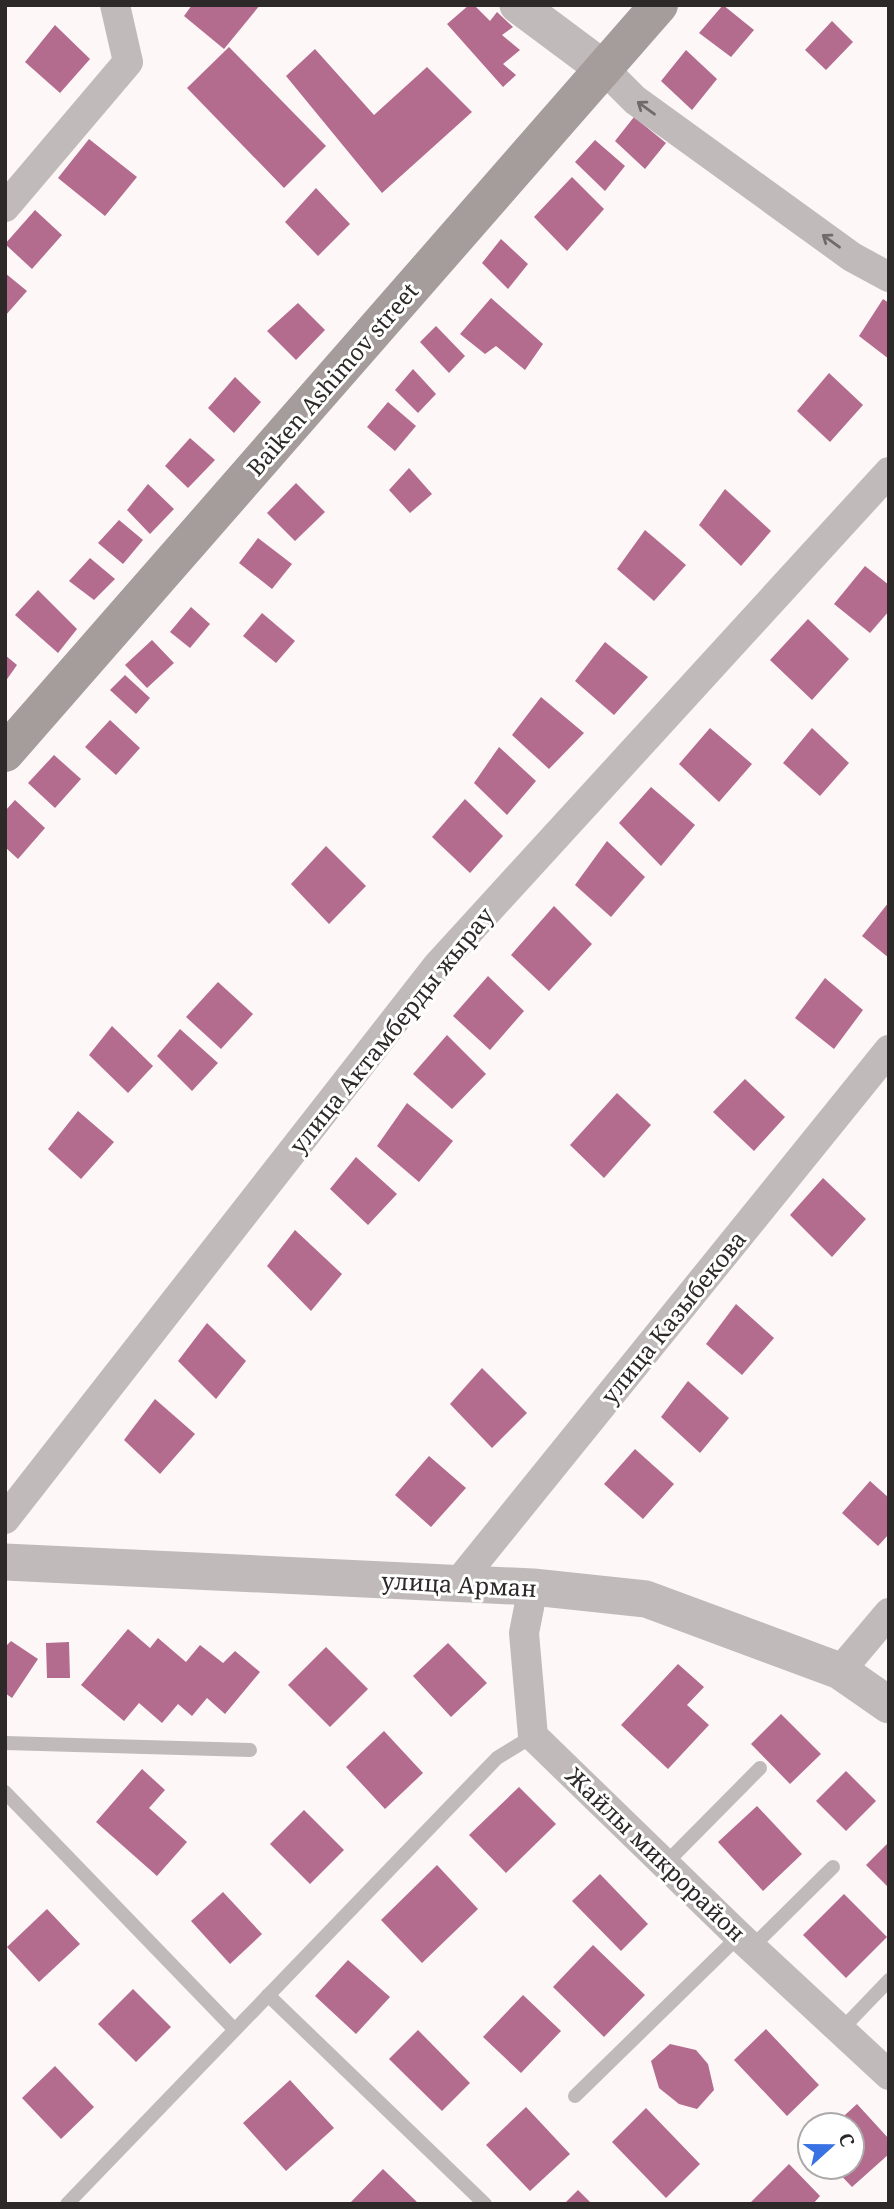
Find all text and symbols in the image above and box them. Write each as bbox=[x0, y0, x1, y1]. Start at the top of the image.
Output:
one-way arrow bbox=[637, 101, 656, 116]
one-way arrow bbox=[822, 234, 841, 248]
street label: Baiken Ashimov street bbox=[239, 276, 425, 482]
street label: улица Актамберды жырау bbox=[281, 899, 501, 1160]
street label: улица Казыбекова bbox=[593, 1224, 753, 1410]
street label: улица Арман bbox=[381, 1564, 537, 1604]
street label: Жайлы микрорайон bbox=[559, 1759, 753, 1948]
north arrow bbox=[796, 2111, 866, 2181]
text: С bbox=[832, 2129, 861, 2150]

